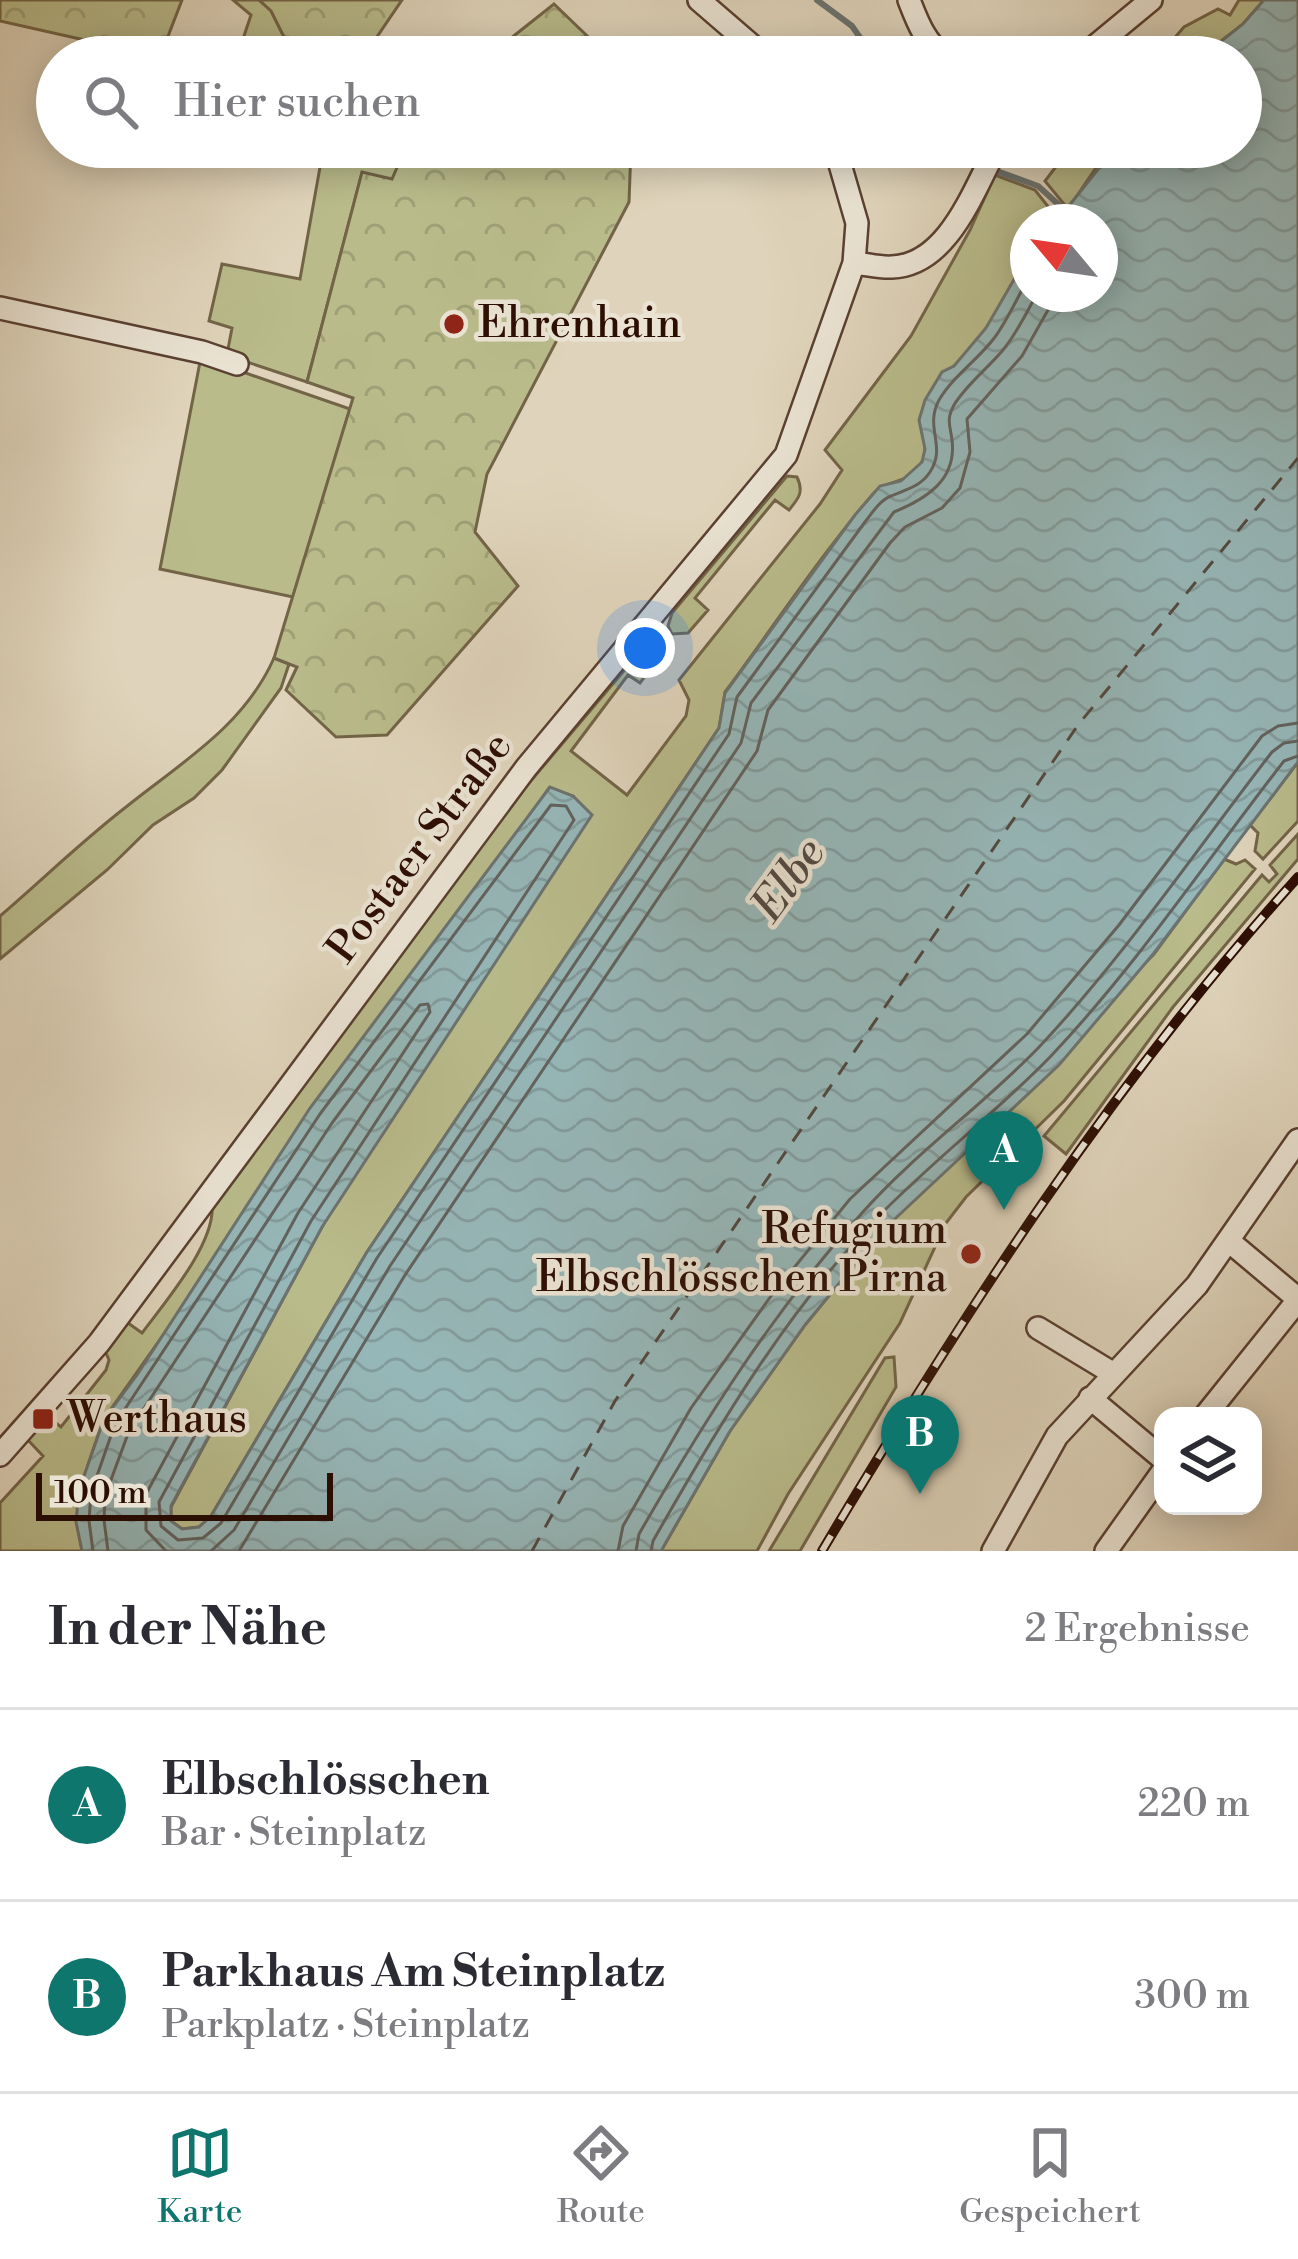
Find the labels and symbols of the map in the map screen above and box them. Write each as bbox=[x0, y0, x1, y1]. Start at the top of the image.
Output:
north arrow bbox=[1010, 204, 1118, 312]
place label: Ehrenhain bbox=[478, 298, 681, 351]
marker: Ehrenhain bbox=[441, 311, 467, 337]
your location bbox=[615, 618, 675, 678]
street label: Postaer Straße bbox=[316, 722, 524, 974]
water label: Elbe bbox=[739, 827, 838, 934]
pin: A bbox=[965, 1111, 1043, 1210]
place label: Refugium Elbschlösschen Pirna bbox=[536, 1204, 948, 1305]
marker: Refugium Elbschlösschen Pirna bbox=[958, 1241, 984, 1267]
place label: Werthaus bbox=[65, 1393, 247, 1446]
pin: B bbox=[881, 1395, 959, 1494]
marker: Werthaus bbox=[30, 1406, 56, 1432]
scale bar bbox=[36, 1467, 333, 1520]

